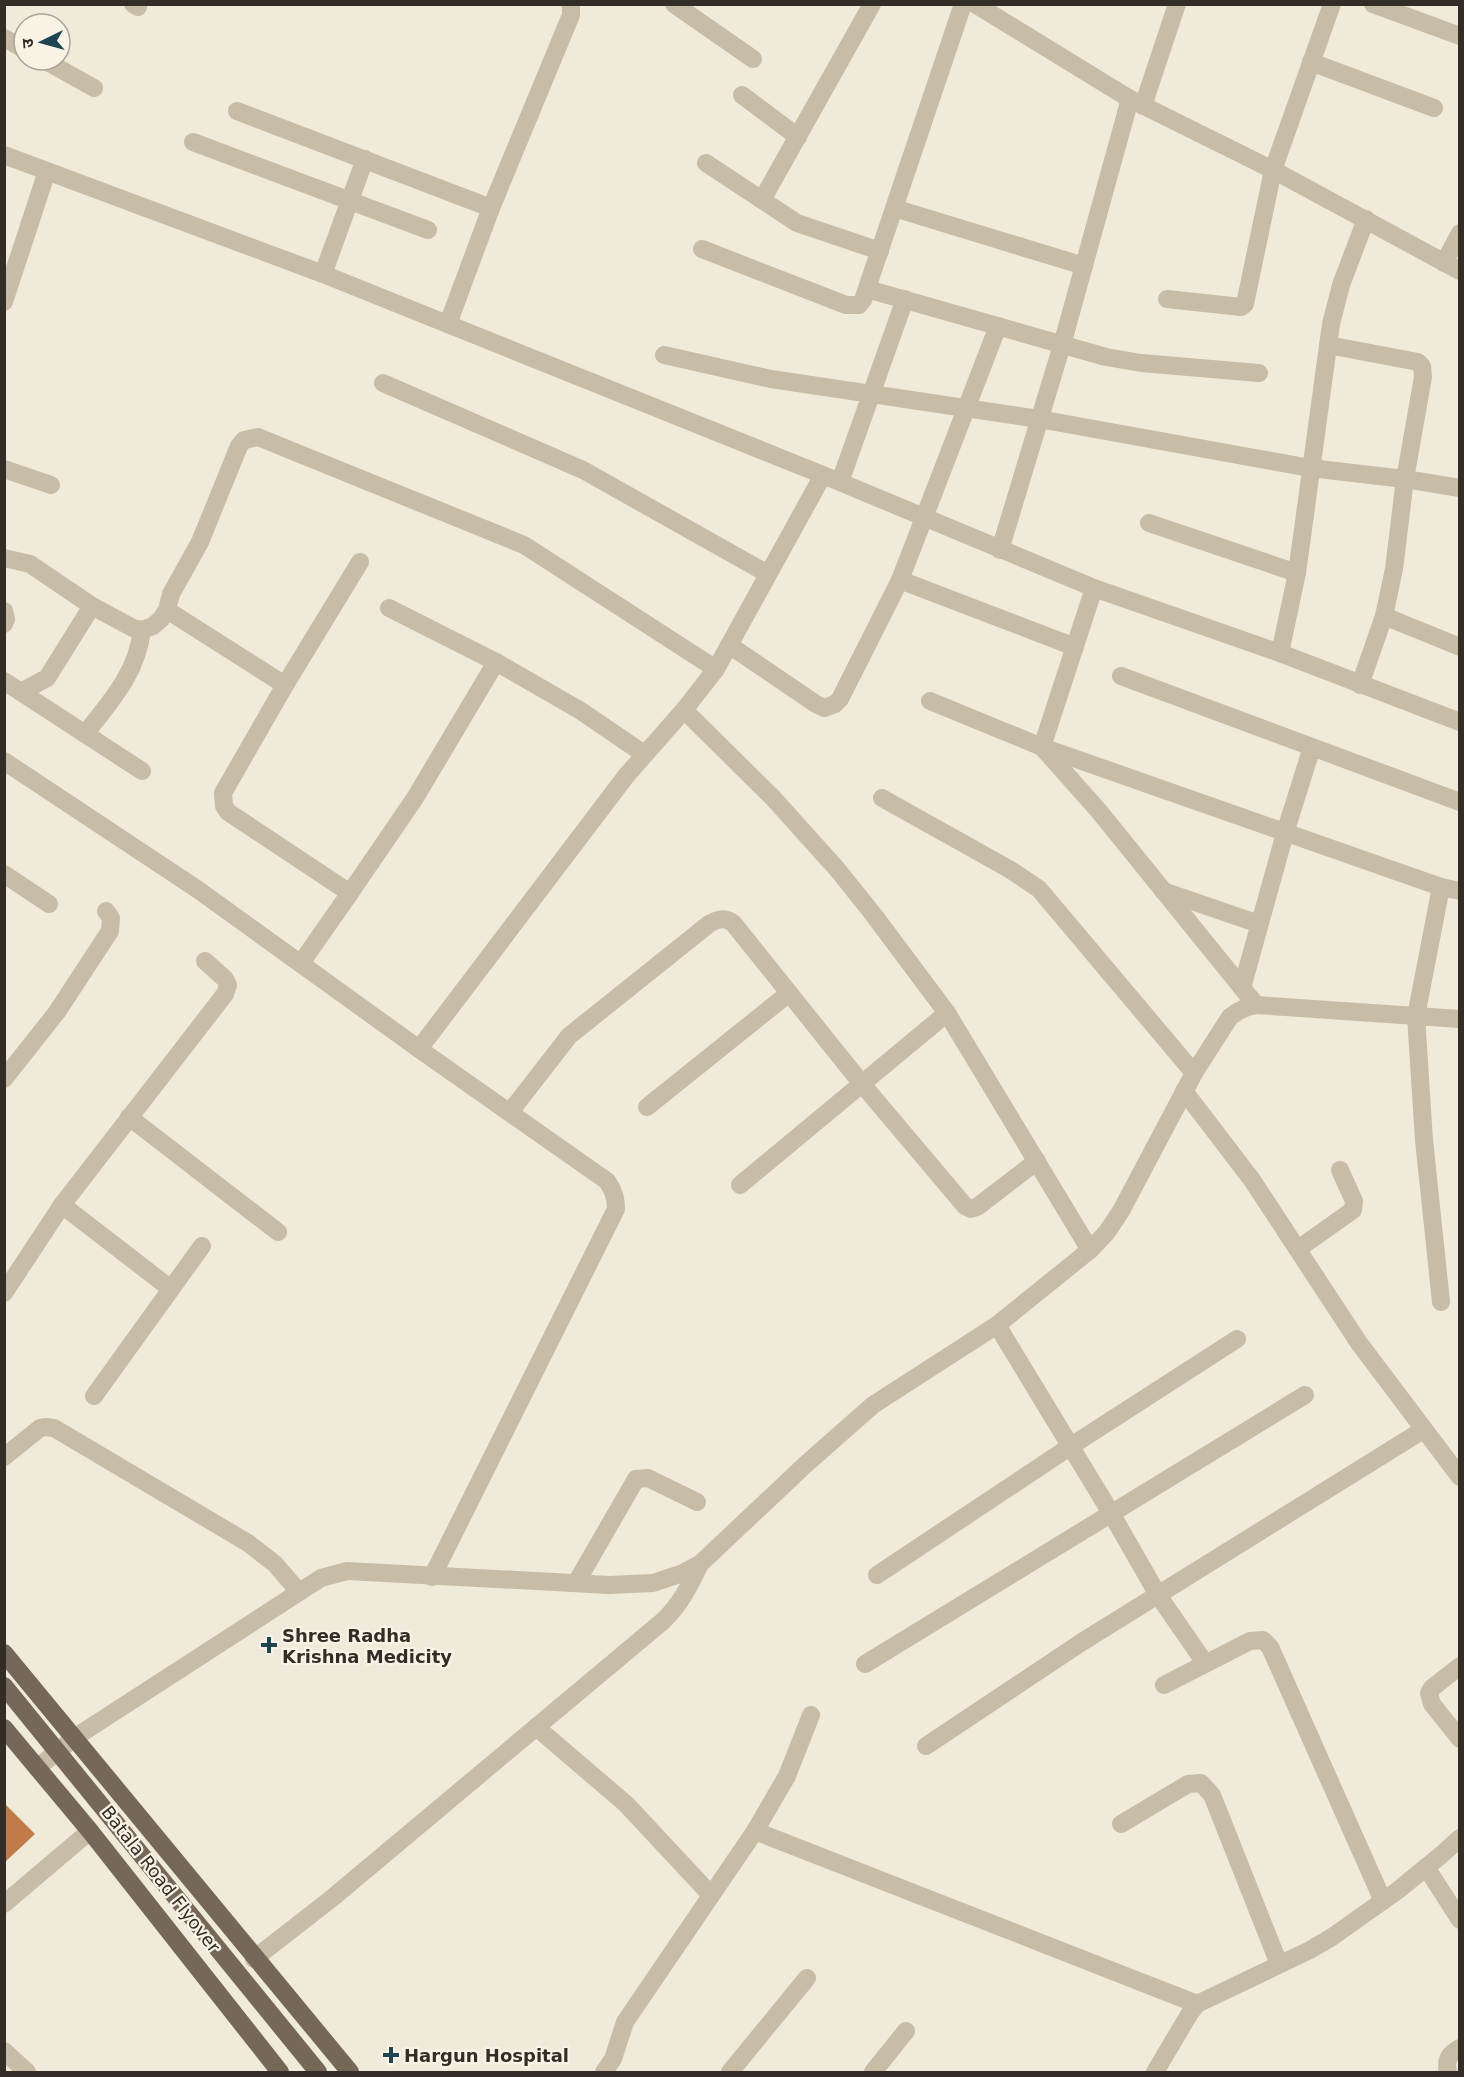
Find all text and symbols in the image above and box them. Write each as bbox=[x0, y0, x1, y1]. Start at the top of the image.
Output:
north arrow bbox=[12, 12, 72, 72]
text: उ bbox=[18, 37, 37, 49]
place label: Shree Radha Krishna Medicity bbox=[282, 1625, 452, 1667]
marker: Shree Radha Krishna Medicity bbox=[260, 1636, 278, 1654]
street label: Batala Road Flyover bbox=[97, 1802, 225, 1957]
place label: Hargun Hospital bbox=[404, 2045, 569, 2066]
marker: Hargun Hospital bbox=[382, 2046, 400, 2064]

